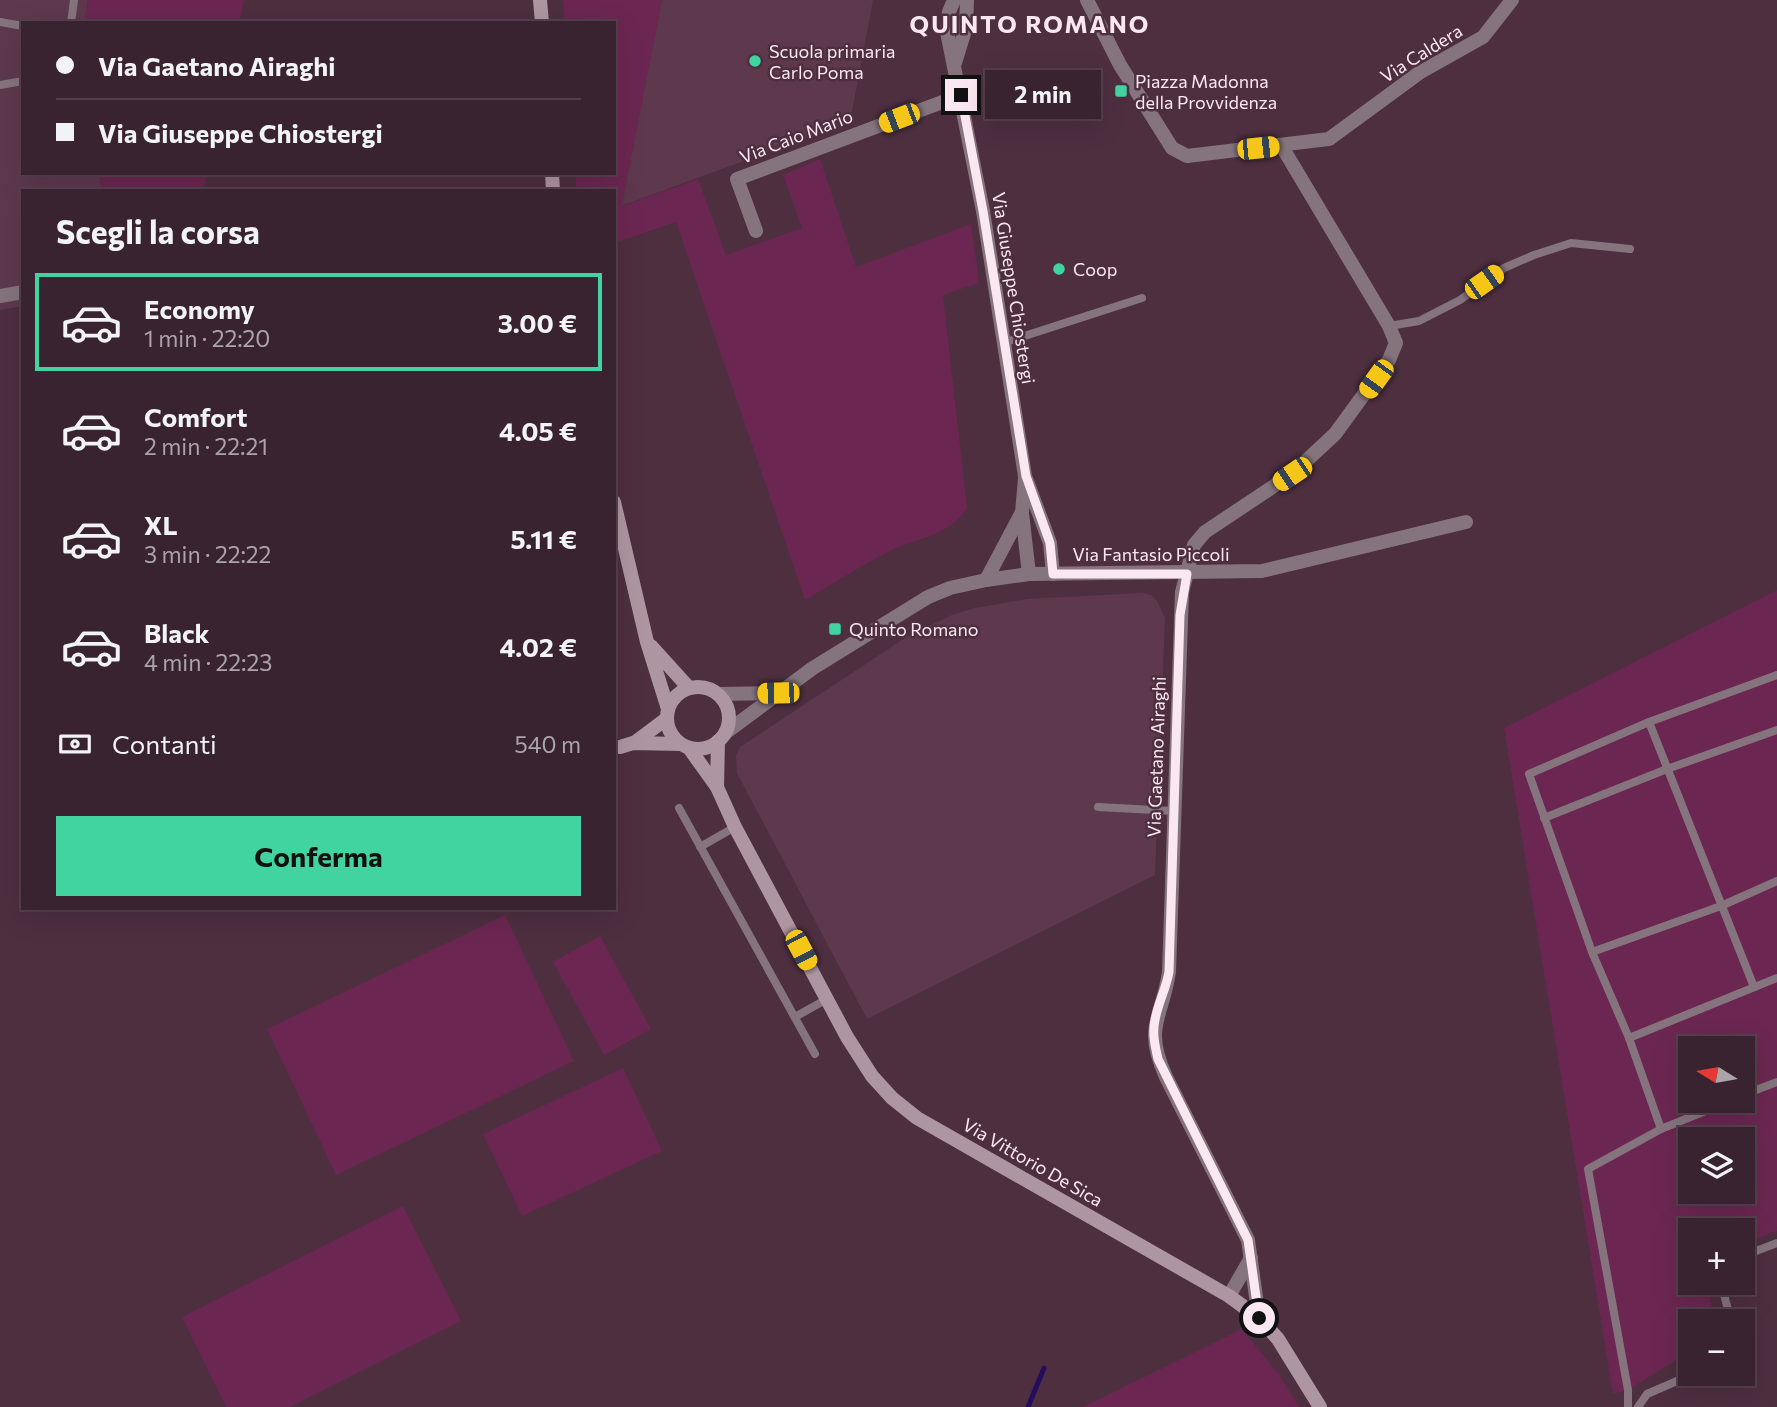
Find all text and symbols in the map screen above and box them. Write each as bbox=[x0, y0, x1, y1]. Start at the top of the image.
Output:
district label: QUINTO ROMANO bbox=[910, 9, 1150, 38]
street label: Via Caldera bbox=[1376, 19, 1466, 87]
place label: Scuola primaria Carlo Poma bbox=[769, 40, 896, 83]
text: Via Gaetano Airaghi bbox=[98, 50, 336, 81]
marker: Scuola primaria Carlo Poma bbox=[747, 53, 763, 69]
callout: 2 min bbox=[986, 70, 1101, 119]
place label: Piazza Madonna della Provvidenza bbox=[1135, 70, 1277, 113]
route end bbox=[945, 79, 977, 111]
text: 2 min bbox=[1014, 80, 1072, 108]
marker: Piazza Madonna della Provvidenza bbox=[1113, 83, 1129, 99]
car bbox=[876, 101, 923, 135]
street label: Via Caio Mario bbox=[736, 104, 856, 168]
text: Via Giuseppe Chiostergi bbox=[98, 117, 383, 148]
car bbox=[1237, 135, 1280, 161]
street label: Via Giuseppe Chiostergi bbox=[988, 190, 1040, 386]
text: Scegli la corsa bbox=[56, 211, 260, 251]
place label: Coop bbox=[1073, 258, 1118, 280]
marker: Coop bbox=[1051, 261, 1067, 277]
car bbox=[1461, 261, 1508, 303]
icon: car bbox=[60, 291, 123, 354]
text: Economy bbox=[144, 293, 255, 324]
text: 3.00 € bbox=[498, 307, 577, 338]
text: 1 min · 22:20 bbox=[144, 324, 270, 352]
car bbox=[1356, 356, 1397, 402]
icon: car bbox=[60, 399, 123, 462]
text: Comfort bbox=[144, 401, 247, 432]
text: 4.05 € bbox=[499, 415, 577, 446]
text: 2 min · 22:21 bbox=[144, 432, 268, 460]
car bbox=[1269, 454, 1316, 494]
icon: car bbox=[60, 507, 123, 570]
text: XL bbox=[144, 509, 178, 540]
text: 5.11 € bbox=[510, 523, 577, 554]
text: 3 min · 22:22 bbox=[144, 540, 271, 568]
street label: Via Fantasio Piccoli bbox=[1072, 543, 1230, 565]
icon: car bbox=[60, 615, 123, 678]
text: Black bbox=[144, 617, 210, 648]
place label: Quinto Romano bbox=[849, 618, 979, 640]
marker: Quinto Romano bbox=[827, 621, 843, 637]
text: 4.02 € bbox=[499, 631, 577, 662]
text: 4 min · 22:23 bbox=[144, 648, 272, 676]
street label: Via Gaetano Airaghi bbox=[1142, 676, 1170, 838]
car bbox=[757, 682, 800, 704]
icon: cash bbox=[56, 725, 94, 763]
text: Contanti bbox=[112, 728, 217, 759]
text: 540 m bbox=[515, 730, 581, 758]
button: Conferma bbox=[56, 816, 581, 896]
car bbox=[782, 927, 821, 973]
north arrow bbox=[1678, 1036, 1755, 1113]
map controls bbox=[1678, 1036, 1755, 1386]
street label: Via Vittorio De Sica bbox=[959, 1113, 1107, 1211]
button: layers bbox=[1678, 1127, 1755, 1204]
button: + bbox=[1678, 1218, 1755, 1295]
route start bbox=[1243, 1302, 1275, 1334]
button: − bbox=[1678, 1309, 1755, 1386]

